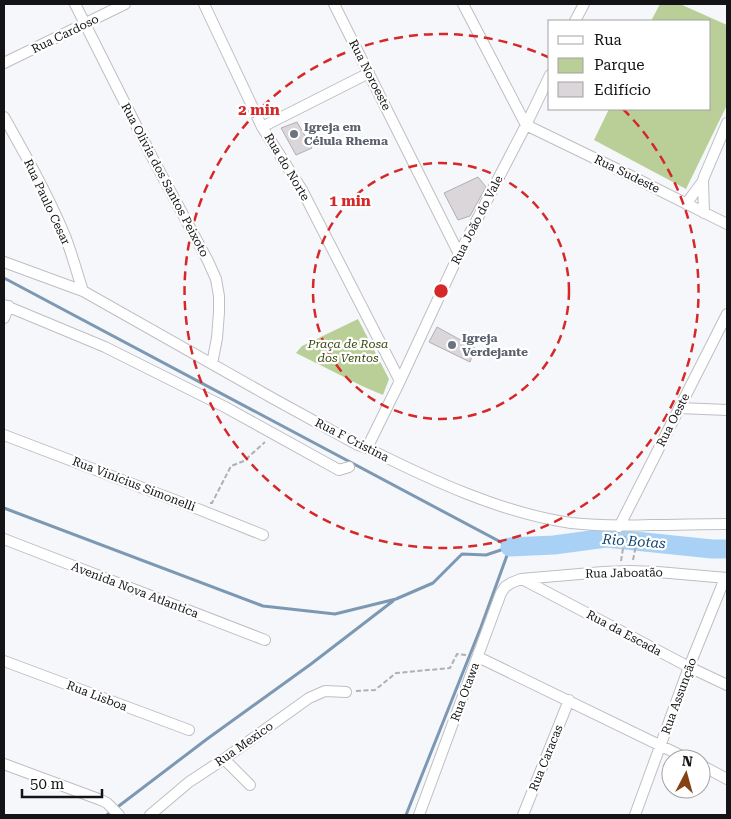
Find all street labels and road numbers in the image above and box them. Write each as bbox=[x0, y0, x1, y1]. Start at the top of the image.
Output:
street label: Rua Cardoso bbox=[29, 12, 101, 56]
street label: Rua Noroeste bbox=[346, 37, 394, 113]
street label: Rua Olivia dos Santos Peixoto bbox=[118, 101, 212, 259]
street label: Rua do Norte bbox=[261, 131, 313, 204]
street label: Rua Sudeste bbox=[592, 152, 662, 196]
street label: Rua Paulo Cesar bbox=[21, 157, 73, 247]
street label: Rua João do Vale bbox=[448, 173, 506, 267]
street label: Rua Oeste bbox=[654, 391, 693, 449]
street label: Rua F Cristina bbox=[313, 415, 392, 465]
street label: Rua Vinícius Simonelli bbox=[70, 454, 198, 514]
street label: Avenida Nova Atlantica bbox=[69, 559, 201, 621]
street label: Rua Jaboatão bbox=[585, 565, 663, 581]
street label: Rua da Escada bbox=[584, 607, 664, 659]
street label: Rua Assunção bbox=[659, 656, 699, 736]
street label: Rua Otawa bbox=[448, 660, 482, 723]
street label: Rua Lisboa bbox=[65, 678, 130, 714]
street label: Rua Mexico bbox=[212, 719, 276, 769]
street label: Rua Caracas bbox=[526, 722, 566, 793]

